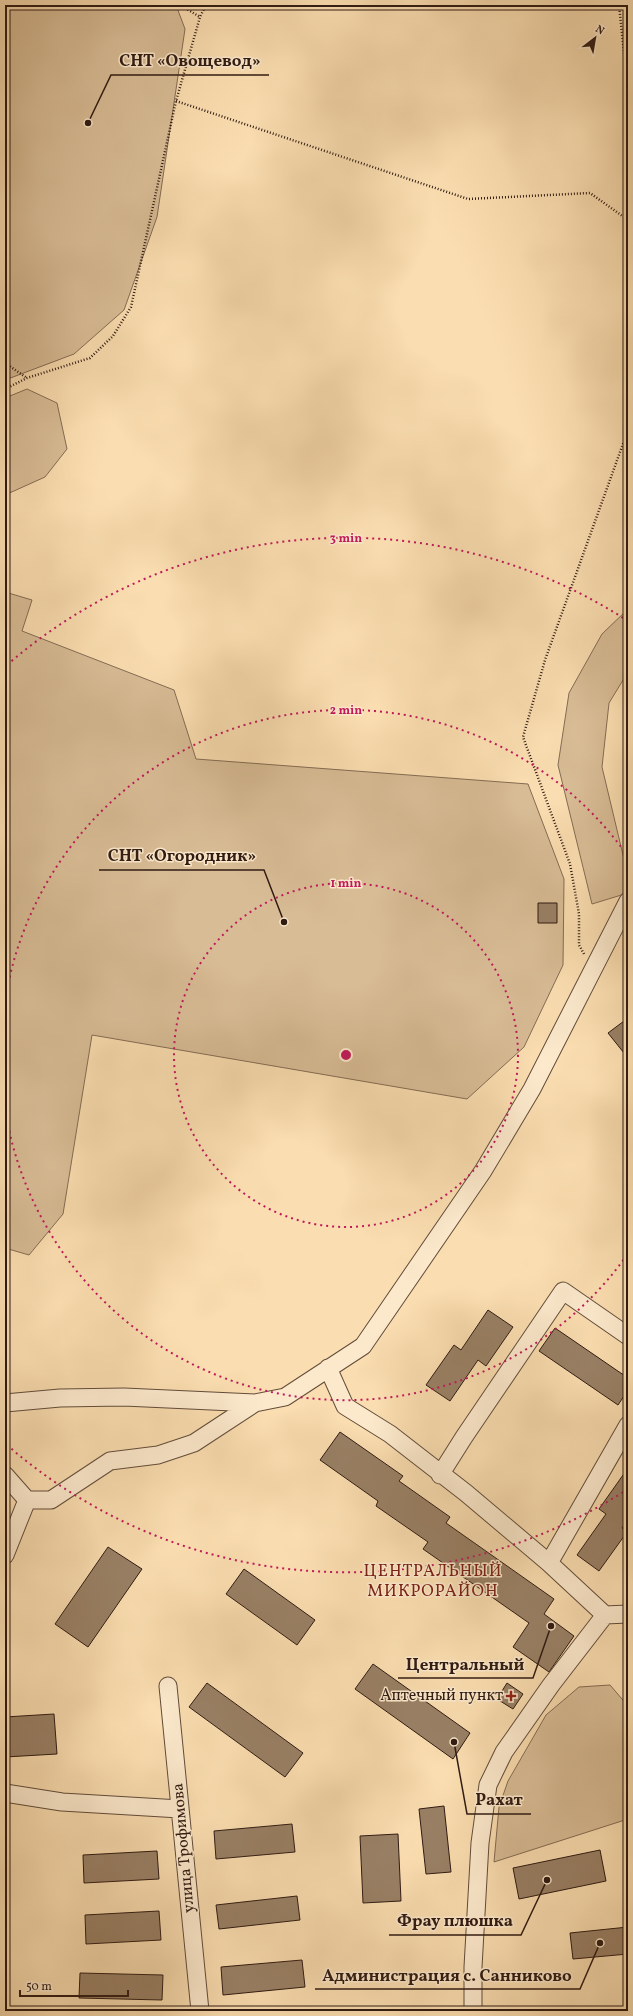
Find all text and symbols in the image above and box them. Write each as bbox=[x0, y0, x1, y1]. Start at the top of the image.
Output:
north arrow bbox=[575, 18, 615, 58]
text: N bbox=[592, 22, 607, 39]
callout: СНТ «Овощевод» bbox=[111, 46, 269, 75]
text: СНТ «Овощевод» bbox=[119, 50, 261, 73]
text: 3 min bbox=[330, 531, 362, 547]
text: 2 min bbox=[330, 703, 362, 719]
callout: СНТ «Огородник» bbox=[99, 841, 264, 870]
text: СНТ «Огородник» bbox=[108, 845, 256, 868]
text: 1 min bbox=[331, 876, 362, 892]
centre of rings bbox=[339, 1048, 353, 1062]
district label: ЦЕНТРАЛЬНЫЙ МИКРОРАЙОН bbox=[363, 1560, 503, 1603]
callout: Центральный bbox=[398, 1649, 533, 1678]
text: Центральный bbox=[406, 1654, 524, 1677]
place label: Аптечный пункт bbox=[380, 1685, 503, 1707]
marker: Аптечный пункт bbox=[506, 1691, 516, 1701]
street label: улица Трофимова bbox=[167, 1782, 201, 1914]
callout: Рахат bbox=[467, 1785, 531, 1814]
text: Рахат bbox=[475, 1789, 523, 1812]
callout: Фрау плюшка bbox=[389, 1906, 521, 1935]
text: Фрау плюшка bbox=[397, 1910, 513, 1933]
callout: Администрация с. Санниково bbox=[315, 1960, 580, 1989]
text: Администрация с. Санниково bbox=[322, 1965, 572, 1988]
scale bar bbox=[20, 1972, 128, 1998]
text: 50 m bbox=[26, 1979, 52, 1995]

